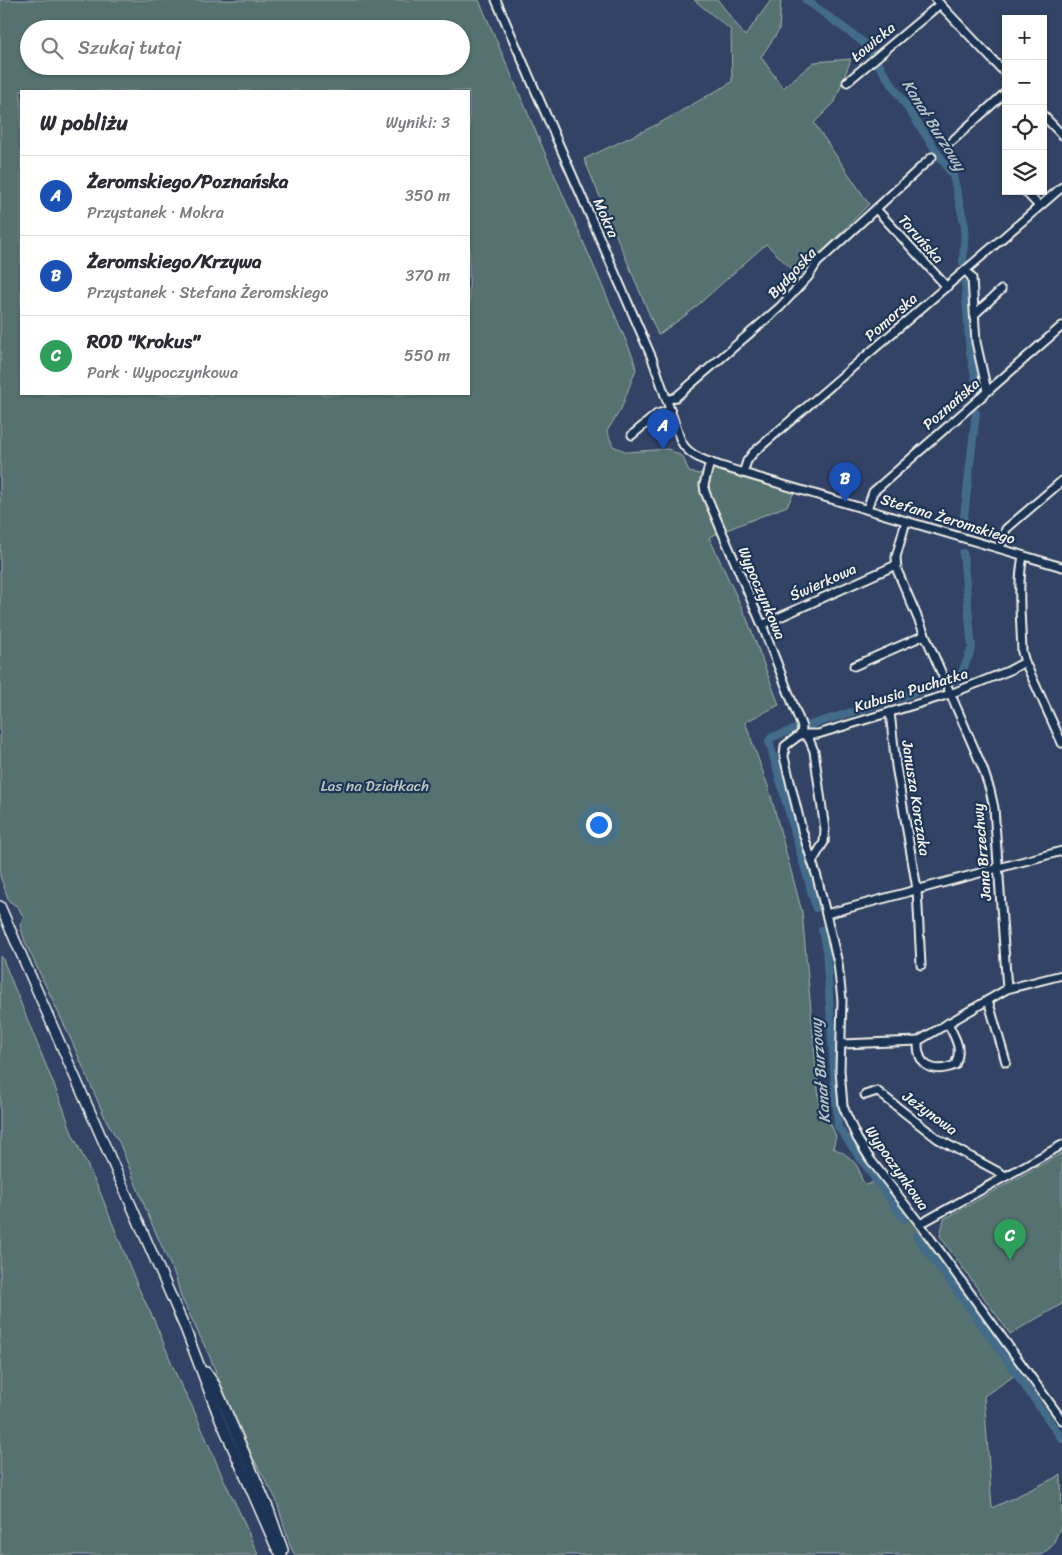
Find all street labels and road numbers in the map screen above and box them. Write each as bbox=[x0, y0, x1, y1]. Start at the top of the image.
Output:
street label: Łowicka bbox=[845, 15, 902, 69]
street label: Mokra bbox=[586, 194, 627, 243]
street label: Toruńska bbox=[892, 208, 951, 270]
street label: Bydgoska bbox=[761, 241, 823, 305]
street label: Pomorska bbox=[858, 286, 924, 348]
street label: Poznańska bbox=[916, 371, 986, 437]
street label: Stefana Żeromskiego bbox=[877, 486, 1019, 552]
street label: Wypoczynkowa bbox=[731, 542, 793, 644]
street label: Świerkowa bbox=[785, 555, 861, 608]
street label: Kubusia Puchatka bbox=[851, 660, 972, 720]
street label: Janusza Korczaka bbox=[894, 737, 938, 858]
street label: Jana Brzechwy bbox=[965, 802, 999, 903]
street label: Jeżynowa bbox=[896, 1083, 964, 1142]
street label: Wypoczynkowa bbox=[858, 1120, 936, 1216]

